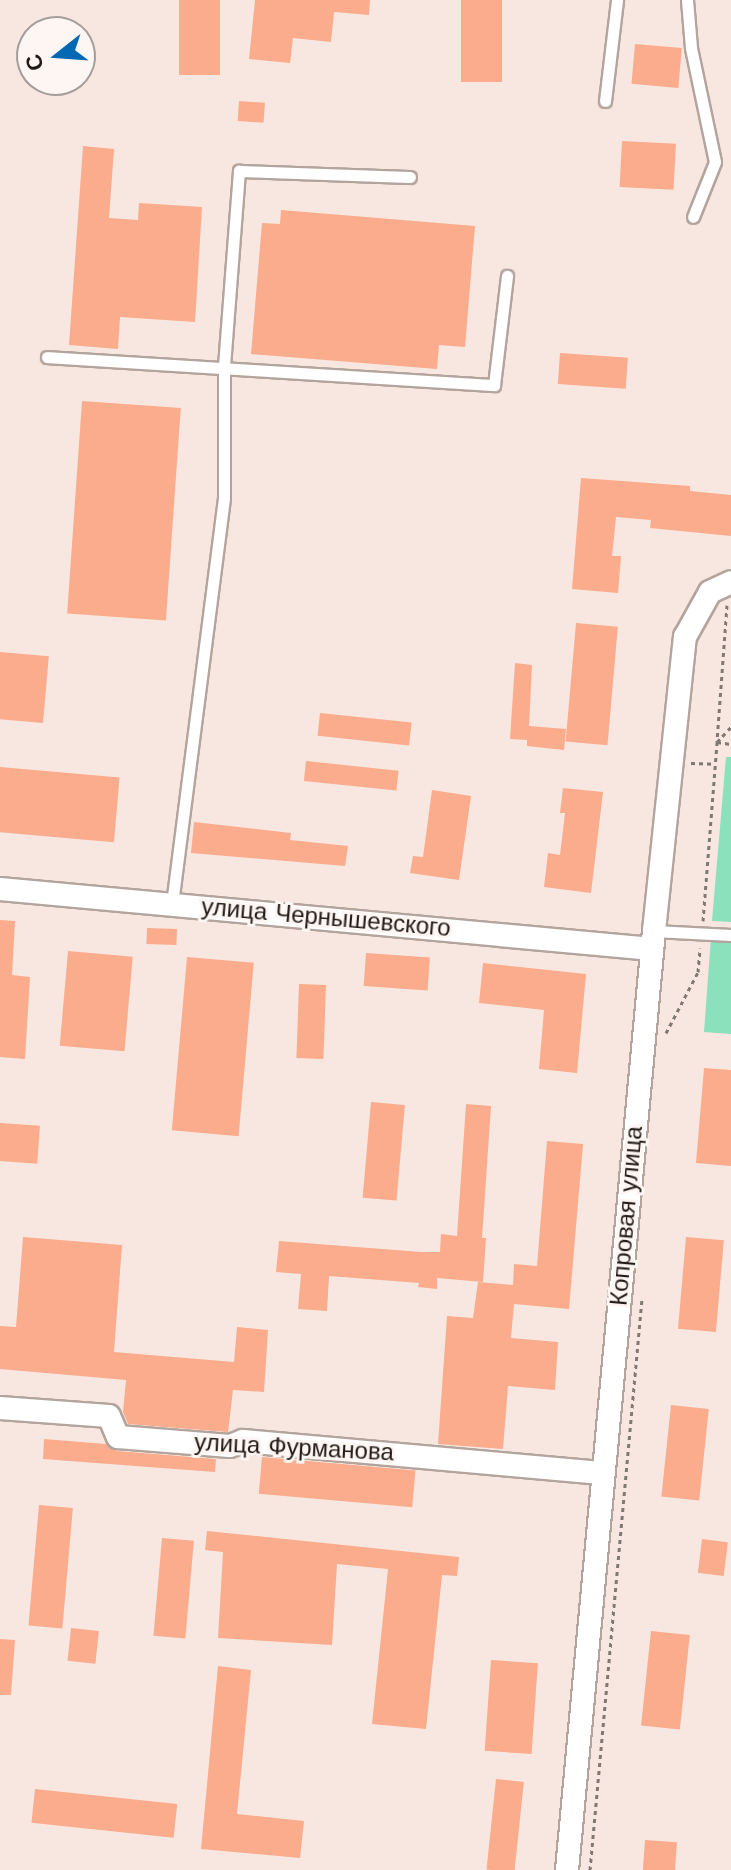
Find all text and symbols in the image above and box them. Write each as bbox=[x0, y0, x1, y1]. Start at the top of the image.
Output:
north arrow bbox=[16, 16, 96, 96]
text: С bbox=[20, 51, 49, 74]
street label: улица Чернышевского bbox=[200, 893, 452, 943]
street label: Копровая улица bbox=[605, 1125, 649, 1307]
street label: улица Фурманова bbox=[194, 1428, 394, 1468]

